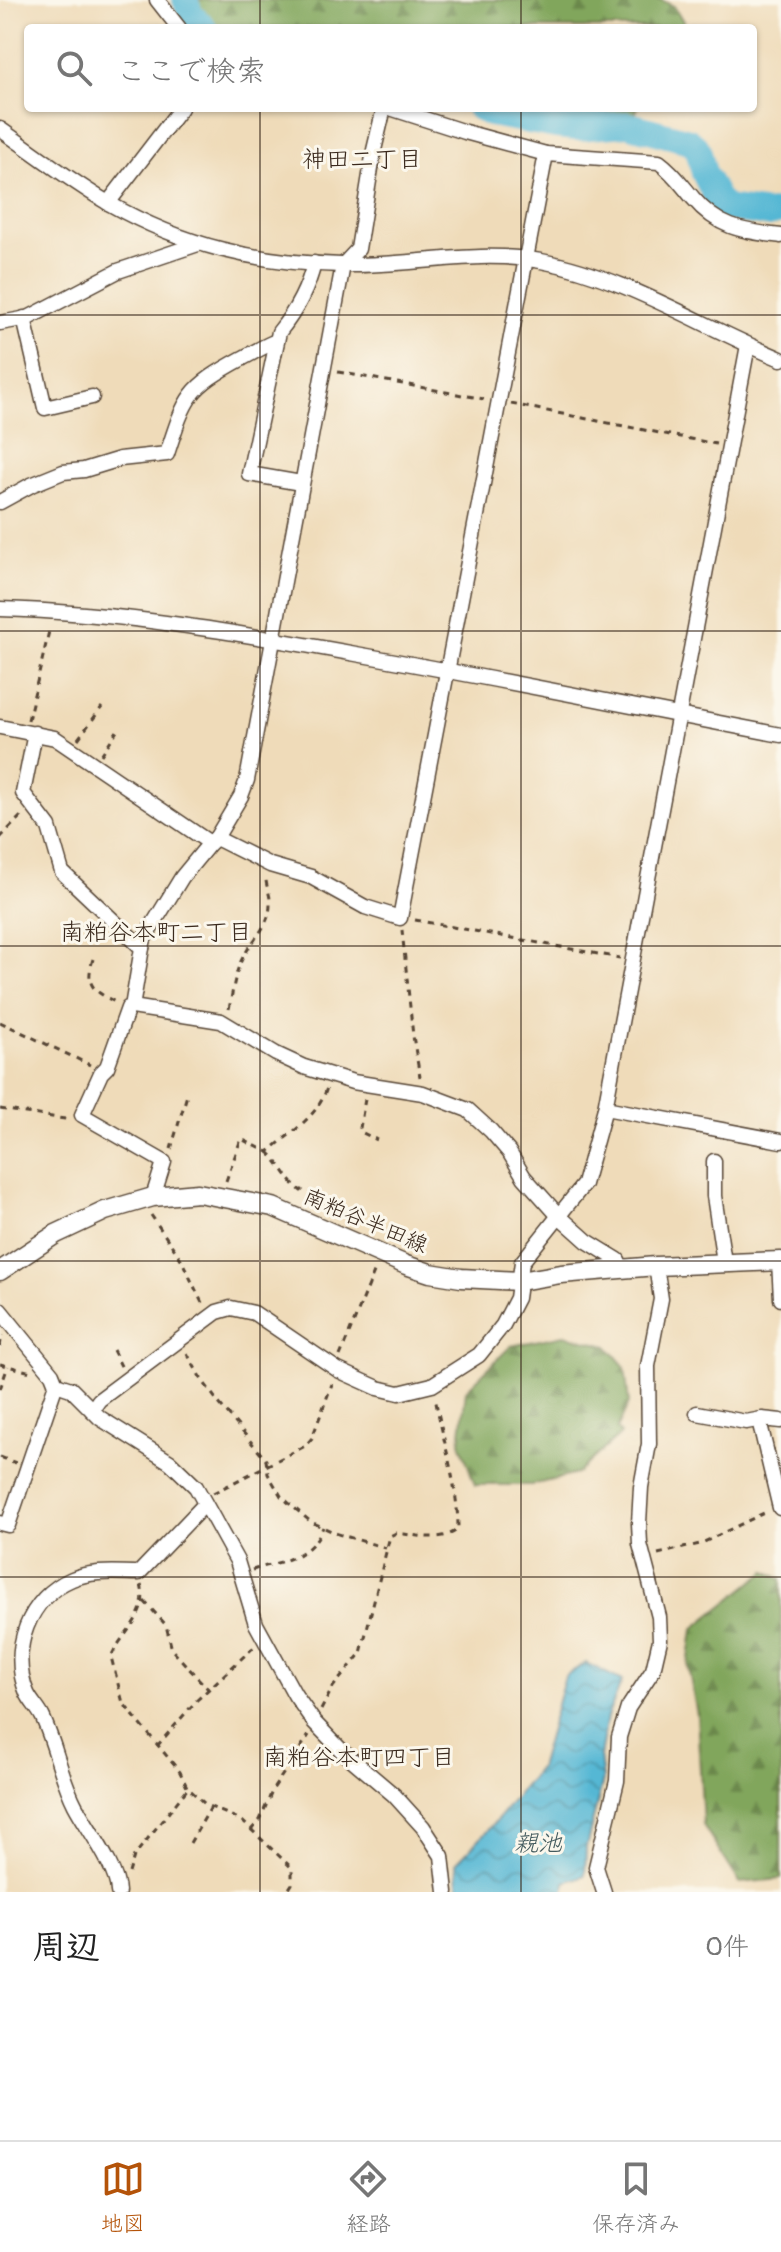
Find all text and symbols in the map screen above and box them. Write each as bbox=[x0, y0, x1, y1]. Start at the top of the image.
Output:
search box bbox=[24, 24, 757, 112]
icon: search bbox=[52, 46, 96, 90]
text: ここで検索 bbox=[116, 53, 266, 90]
district label: 神田二丁目 bbox=[302, 145, 422, 174]
district label: 南粕谷本町二丁目 bbox=[60, 918, 252, 947]
street label: 南粕谷半田線 bbox=[299, 1182, 432, 1260]
district label: 南粕谷本町四丁目 bbox=[263, 1743, 455, 1772]
water label: 親池 bbox=[514, 1829, 563, 1858]
text: 周辺 bbox=[32, 1926, 100, 1969]
text: 0件 bbox=[705, 1931, 749, 1963]
tab: 地図 bbox=[101, 2157, 145, 2238]
tab: 経路 bbox=[346, 2157, 390, 2238]
tab: 保存済み bbox=[592, 2157, 680, 2238]

